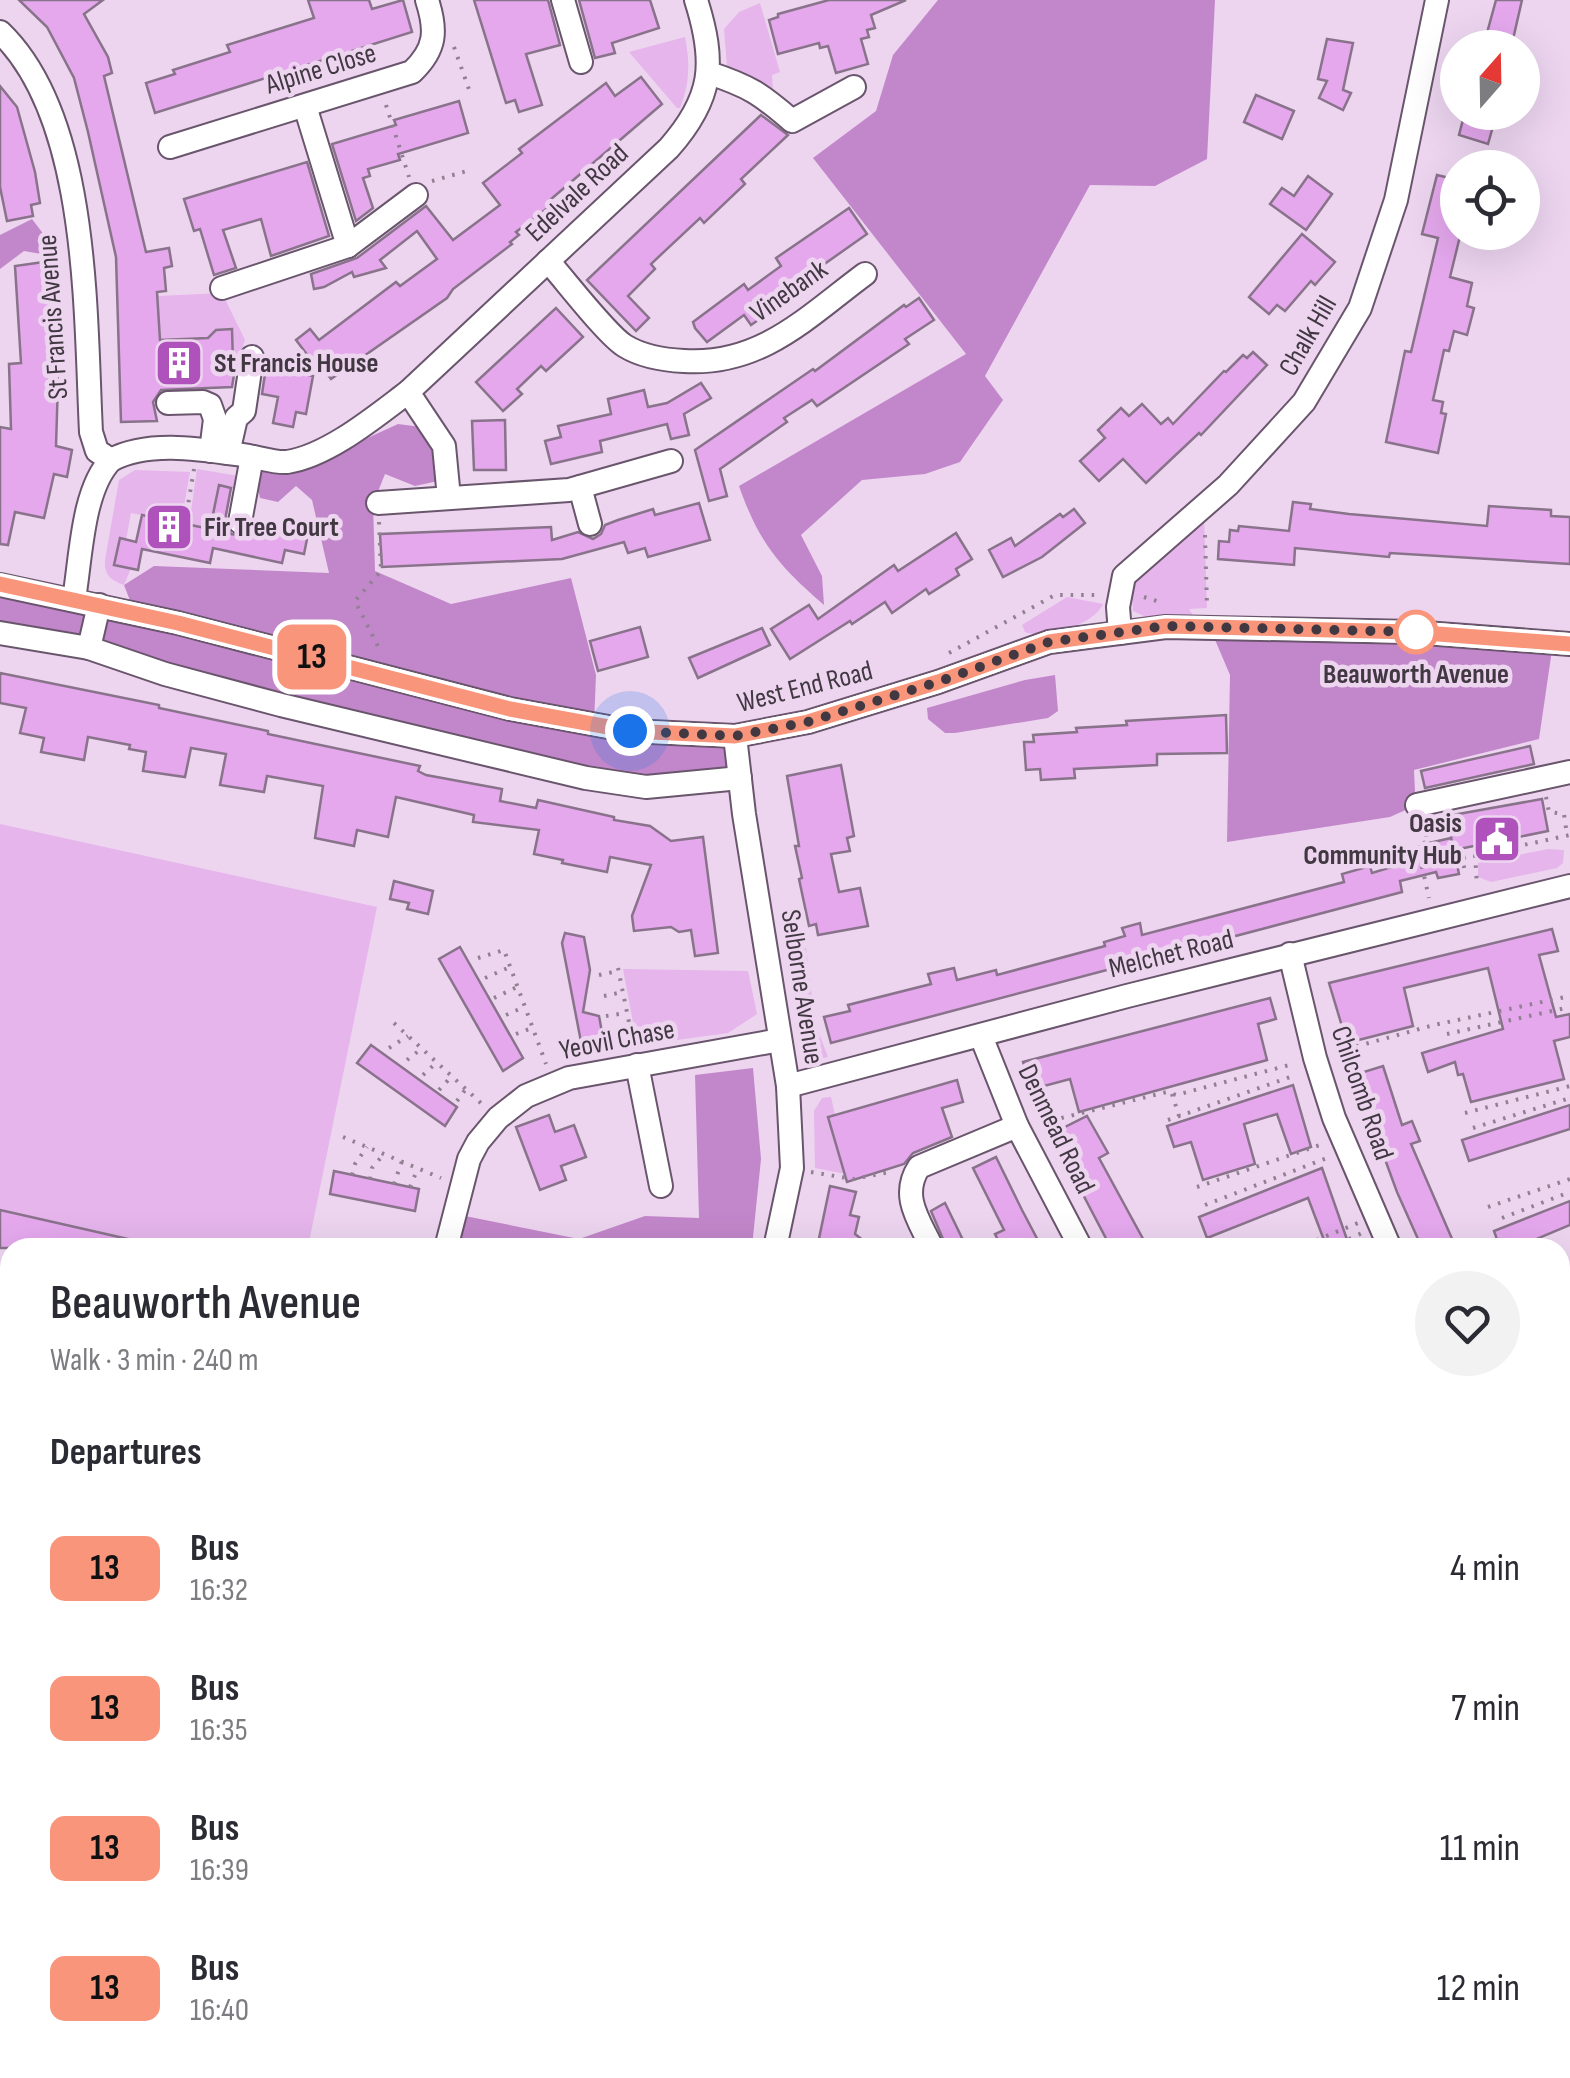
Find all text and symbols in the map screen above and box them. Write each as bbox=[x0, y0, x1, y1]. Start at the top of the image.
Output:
north arrow bbox=[1440, 30, 1540, 130]
map controls bbox=[1440, 30, 1540, 250]
street label: Alpine Close bbox=[261, 37, 380, 102]
street label: Edelvale Road bbox=[519, 137, 635, 249]
button: locate bbox=[1440, 150, 1540, 250]
street label: St Francis Avenue bbox=[31, 233, 75, 401]
street label: Vinebank bbox=[744, 253, 834, 329]
street label: Chalk Hill bbox=[1272, 290, 1344, 382]
building icon: St Francis House bbox=[153, 337, 205, 389]
place label: St Francis House bbox=[214, 347, 379, 380]
building icon: Fir Tree Court bbox=[143, 501, 195, 553]
place label: Fir Tree Court bbox=[204, 511, 339, 544]
marker: Beauworth Avenue bbox=[1395, 611, 1437, 653]
line badge: 13 bbox=[267, 624, 357, 690]
text: 13 bbox=[297, 636, 327, 679]
street label: West End Road bbox=[734, 654, 876, 720]
place label: Beauworth Avenue bbox=[1323, 658, 1509, 691]
your location bbox=[605, 706, 655, 756]
place label: Oasis Community Hub bbox=[1303, 807, 1462, 872]
public building icon: Oasis Community Hub bbox=[1471, 813, 1523, 865]
street label: Selborne Avenue bbox=[774, 907, 830, 1067]
street label: Melchet Road bbox=[1105, 923, 1237, 985]
street label: Yeovil Chase bbox=[557, 1013, 677, 1067]
street label: Chilcomb Road bbox=[1324, 1022, 1400, 1164]
street label: Denmead Road bbox=[1011, 1059, 1101, 1199]
button: heart bbox=[1415, 1271, 1520, 1376]
text: Beauworth Avenue bbox=[50, 1275, 361, 1332]
text: Walk · 3 min · 240 m bbox=[50, 1341, 259, 1380]
text: Departures bbox=[50, 1430, 202, 1475]
text: Bus bbox=[190, 1526, 239, 1571]
text: 4 min bbox=[1450, 1546, 1520, 1591]
text: 13 bbox=[90, 1547, 120, 1590]
text: 16:32 bbox=[190, 1571, 248, 1610]
text: Bus bbox=[190, 1666, 239, 1711]
text: 7 min bbox=[1451, 1686, 1520, 1731]
text: 13 bbox=[90, 1687, 120, 1730]
text: 16:35 bbox=[190, 1711, 248, 1750]
text: Bus bbox=[190, 1806, 239, 1851]
text: 11 min bbox=[1440, 1826, 1520, 1871]
text: 13 bbox=[90, 1827, 120, 1870]
text: 16:39 bbox=[190, 1851, 249, 1890]
text: Bus bbox=[190, 1946, 239, 1991]
text: 12 min bbox=[1437, 1966, 1520, 2011]
text: 13 bbox=[90, 1967, 120, 2010]
text: 16:40 bbox=[190, 1991, 249, 2030]

